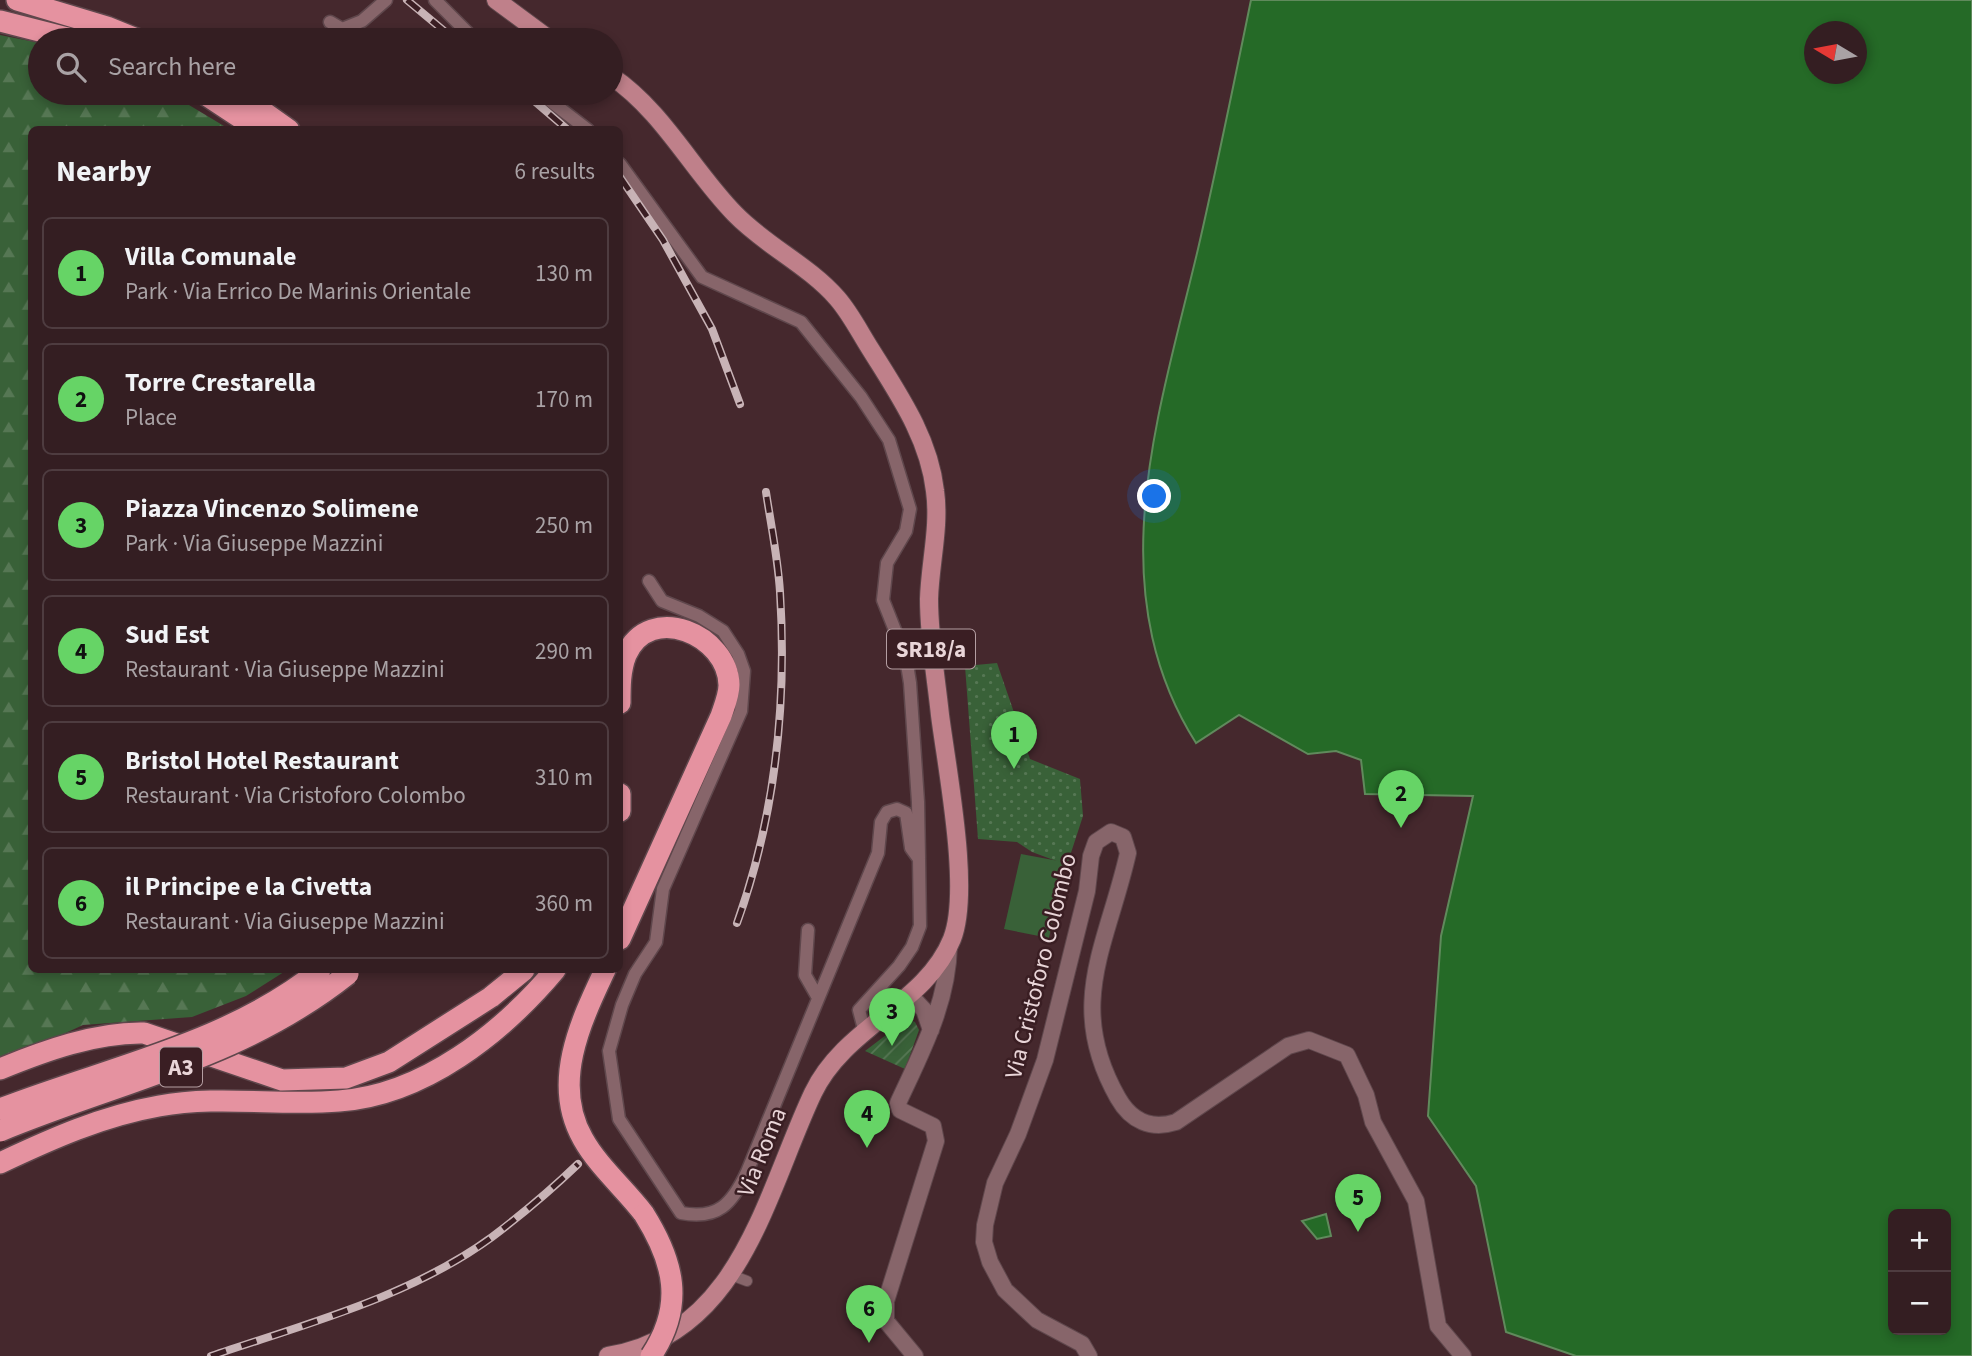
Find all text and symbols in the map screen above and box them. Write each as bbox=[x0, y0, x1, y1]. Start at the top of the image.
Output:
north arrow bbox=[1804, 21, 1867, 84]
search box bbox=[28, 28, 623, 105]
icon: search bbox=[52, 48, 90, 86]
text: Search here bbox=[108, 48, 236, 85]
text: Nearby bbox=[56, 150, 151, 193]
text: 6 results bbox=[515, 155, 595, 188]
text: Villa Comunale bbox=[125, 238, 297, 275]
text: 1 bbox=[75, 257, 87, 290]
text: 130 m bbox=[535, 257, 593, 290]
text: Park · Via Errico De Marinis Orientale bbox=[125, 275, 471, 308]
text: Torre Crestarella bbox=[125, 364, 316, 401]
text: 2 bbox=[75, 383, 87, 416]
text: 170 m bbox=[535, 383, 593, 416]
text: Place bbox=[125, 401, 177, 434]
your location bbox=[1137, 479, 1171, 513]
text: Piazza Vincenzo Solimene bbox=[125, 490, 419, 527]
text: 3 bbox=[75, 509, 87, 542]
text: 250 m bbox=[535, 509, 593, 542]
text: Park · Via Giuseppe Mazzini bbox=[125, 527, 383, 560]
text: Sud Est bbox=[125, 616, 210, 653]
road number: SR18/a bbox=[887, 629, 975, 668]
text: 4 bbox=[75, 635, 87, 668]
text: 290 m bbox=[535, 635, 593, 668]
text: Restaurant · Via Giuseppe Mazzini bbox=[125, 653, 445, 686]
pin: 1 bbox=[991, 711, 1037, 769]
text: Bristol Hotel Restaurant bbox=[125, 742, 399, 779]
text: 5 bbox=[75, 761, 87, 794]
text: 310 m bbox=[535, 761, 593, 794]
pin: 2 bbox=[1378, 770, 1424, 828]
text: Restaurant · Via Cristoforo Colombo bbox=[125, 779, 466, 812]
street label: Via Cristoforo Colombo bbox=[996, 850, 1086, 1082]
text: il Principe e la Civetta bbox=[125, 868, 372, 905]
text: 6 bbox=[75, 887, 87, 920]
text: 360 m bbox=[535, 887, 593, 920]
text: Restaurant · Via Giuseppe Mazzini bbox=[125, 905, 445, 938]
pin: 3 bbox=[869, 988, 915, 1046]
road number: A3 bbox=[160, 1048, 202, 1086]
pin: 4 bbox=[844, 1090, 890, 1148]
street label: Via Roma bbox=[728, 1102, 796, 1202]
pin: 5 bbox=[1335, 1174, 1381, 1232]
map controls bbox=[1888, 1209, 1951, 1335]
button: + bbox=[1888, 1209, 1951, 1272]
button: − bbox=[1888, 1272, 1951, 1335]
pin: 6 bbox=[846, 1285, 892, 1343]

